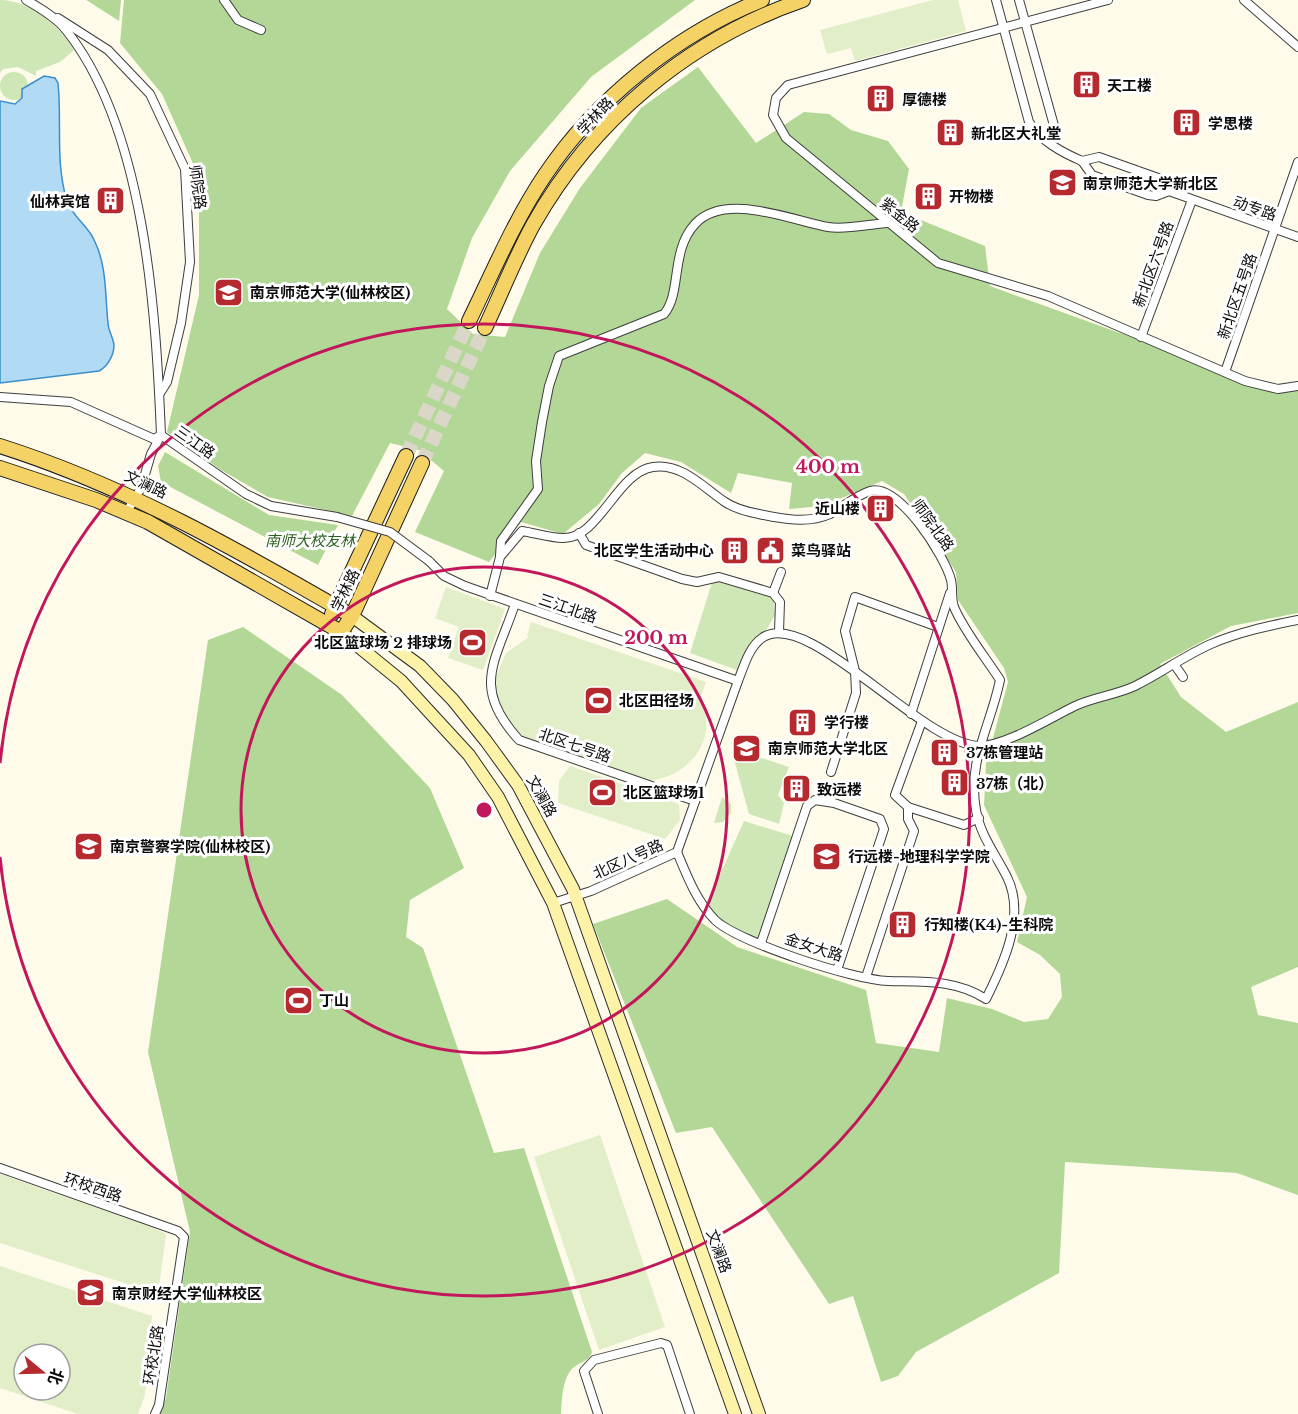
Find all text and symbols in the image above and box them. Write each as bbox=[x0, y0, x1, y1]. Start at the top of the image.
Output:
building icon: 天工楼 bbox=[1070, 69, 1102, 101]
place label: 天工楼 bbox=[1107, 76, 1152, 95]
building icon: 厚德楼 bbox=[865, 83, 897, 115]
place label: 厚德楼 bbox=[902, 90, 947, 109]
street label: 学林路 bbox=[573, 93, 617, 139]
building icon: 学思楼 bbox=[1171, 107, 1203, 139]
place label: 学思楼 bbox=[1208, 114, 1253, 133]
building icon: 新北区大礼堂 bbox=[934, 117, 966, 149]
place label: 新北区大礼堂 bbox=[971, 124, 1061, 143]
street label: 师院路 bbox=[185, 163, 211, 211]
school or university icon: 南京师范大学新北区 bbox=[1046, 167, 1078, 199]
place label: 南京师范大学新北区 bbox=[1083, 174, 1218, 193]
building icon: 开物楼 bbox=[912, 180, 944, 212]
building icon: 仙林宾馆 bbox=[95, 185, 127, 217]
place label: 开物楼 bbox=[949, 187, 994, 206]
place label: 仙林宾馆 bbox=[30, 192, 90, 211]
street label: 动专路 bbox=[1231, 192, 1279, 224]
street label: 紫金路 bbox=[877, 193, 923, 237]
street label: 新北区六号路 bbox=[1129, 218, 1177, 310]
street label: 新北区五号路 bbox=[1213, 250, 1261, 342]
school or university icon: 南京师范大学(仙林校区) bbox=[213, 276, 245, 308]
place label: 南京师范大学(仙林校区) bbox=[250, 283, 410, 302]
street label: 三江路 bbox=[171, 421, 219, 463]
text: 400 m bbox=[796, 456, 860, 478]
street label: 文澜路 bbox=[122, 466, 170, 502]
building icon: 近山楼 bbox=[865, 492, 897, 524]
street label: 师院北路 bbox=[908, 495, 958, 555]
place label: 近山楼 bbox=[815, 499, 860, 518]
park label: 南师大校友林 bbox=[265, 531, 357, 550]
building icon: 北区学生活动中心 bbox=[719, 534, 751, 566]
public building icon: 菜鸟驿站 bbox=[754, 534, 786, 566]
place label: 北区学生活动中心 bbox=[594, 541, 714, 560]
place label: 菜鸟驿站 bbox=[791, 541, 851, 560]
street label: 学林路 bbox=[327, 566, 363, 614]
street label: 三江北路 bbox=[537, 589, 599, 627]
sports icon: 北区篮球场 2 排球场 bbox=[457, 626, 489, 658]
text: 200 m bbox=[624, 627, 688, 649]
place label: 北区篮球场 2 排球场 bbox=[314, 633, 452, 652]
sports icon: 北区田径场 bbox=[582, 684, 614, 716]
place label: 北区田径场 bbox=[619, 691, 694, 710]
building icon: 学行楼 bbox=[787, 706, 819, 738]
place label: 学行楼 bbox=[824, 713, 869, 732]
street label: 北区七号路 bbox=[536, 724, 614, 766]
school or university icon: 南京师范大学北区 bbox=[731, 732, 763, 764]
building icon: 37栋管理站 bbox=[929, 736, 961, 768]
place label: 南京师范大学北区 bbox=[768, 739, 888, 758]
place label: 37栋管理站 bbox=[966, 743, 1043, 762]
building icon: 37栋（北） bbox=[939, 767, 971, 799]
street label: 文澜路 bbox=[523, 772, 561, 820]
building icon: 致远楼 bbox=[780, 773, 812, 805]
place label: 37栋（北） bbox=[976, 774, 1053, 793]
sports icon: 北区篮球场1 bbox=[586, 776, 618, 808]
place label: 致远楼 bbox=[817, 780, 862, 799]
place label: 北区篮球场1 bbox=[623, 783, 705, 802]
centre of rings bbox=[474, 800, 494, 820]
school or university icon: 南京警察学院(仙林校区) bbox=[73, 830, 105, 862]
street label: 北区八号路 bbox=[590, 835, 666, 883]
place label: 南京警察学院(仙林校区) bbox=[110, 837, 270, 856]
school or university icon: 行远楼-地理科学学院 bbox=[811, 840, 843, 872]
place label: 行远楼-地理科学学院 bbox=[848, 847, 990, 866]
building icon: 行知楼(K4)-生科院 bbox=[887, 908, 919, 940]
place label: 行知楼(K4)-生科院 bbox=[924, 915, 1053, 934]
street label: 金女大路 bbox=[783, 929, 845, 965]
sports icon: 丁山 bbox=[282, 984, 314, 1016]
place label: 丁山 bbox=[319, 991, 349, 1010]
street label: 环校西路 bbox=[62, 1168, 124, 1206]
street label: 文澜路 bbox=[702, 1227, 736, 1275]
school or university icon: 南京财经大学仙林校区 bbox=[75, 1277, 107, 1309]
place label: 南京财经大学仙林校区 bbox=[112, 1284, 262, 1303]
street label: 环校北路 bbox=[139, 1324, 167, 1386]
north arrow bbox=[12, 1342, 72, 1402]
text: 北 bbox=[44, 1366, 68, 1388]

